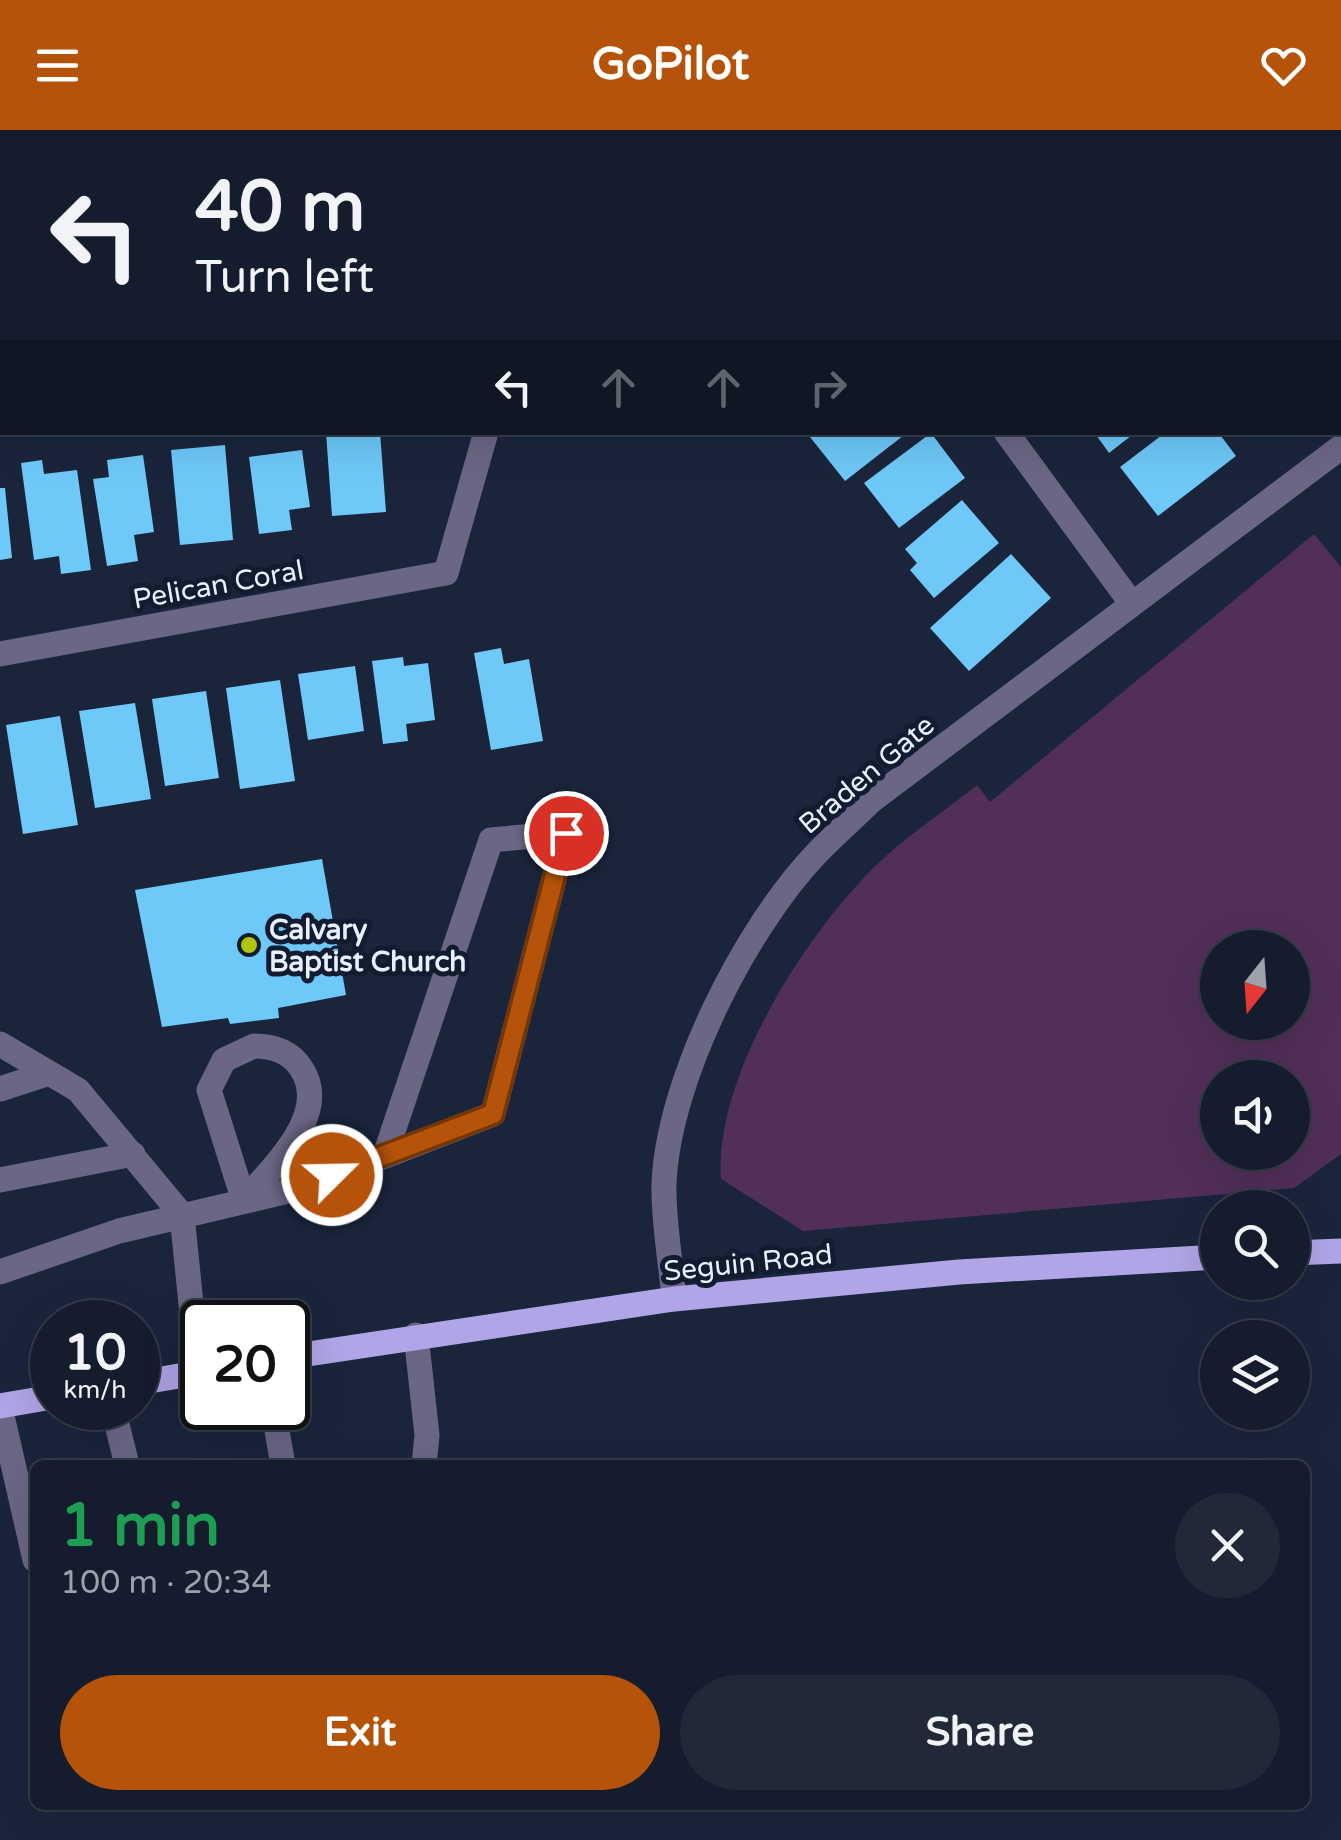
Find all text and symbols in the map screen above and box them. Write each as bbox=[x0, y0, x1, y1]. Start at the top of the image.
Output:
icon: menu bbox=[30, 38, 85, 93]
text: GoPilot bbox=[592, 38, 749, 92]
icon: heart bbox=[1256, 38, 1311, 93]
text: 40 m bbox=[195, 166, 365, 250]
icon: left bbox=[30, 170, 160, 300]
text: Turn left bbox=[195, 251, 374, 305]
icon: left bbox=[486, 360, 541, 415]
icon: ahead bbox=[591, 360, 646, 415]
icon: ahead bbox=[696, 360, 751, 415]
icon: right bbox=[801, 360, 856, 415]
street label: Pelican Coral bbox=[130, 553, 306, 617]
street label: Braden Gate bbox=[792, 708, 941, 841]
pin bbox=[524, 791, 609, 876]
icon: arrive bbox=[539, 806, 594, 861]
place label: Calvary Baptist Church bbox=[269, 913, 466, 979]
north arrow bbox=[1200, 930, 1310, 1040]
map controls bbox=[1200, 930, 1310, 1430]
marker: Calvary Baptist Church bbox=[238, 934, 260, 956]
button: sound bbox=[1200, 1060, 1310, 1170]
position arrow bbox=[280, 1123, 384, 1227]
button: search bbox=[1200, 1190, 1310, 1300]
street label: Seguin Road bbox=[662, 1237, 834, 1289]
speed limit sign: 20 bbox=[180, 1300, 310, 1430]
button: layers bbox=[1200, 1320, 1310, 1430]
text: 10 bbox=[64, 1323, 126, 1383]
text: km/h bbox=[64, 1375, 126, 1405]
text: 1 min bbox=[60, 1490, 220, 1562]
button: close bbox=[1175, 1493, 1280, 1598]
text: 100 m · 20:34 bbox=[60, 1564, 272, 1602]
button: Exit bbox=[60, 1675, 660, 1790]
button: Share bbox=[680, 1675, 1280, 1790]

